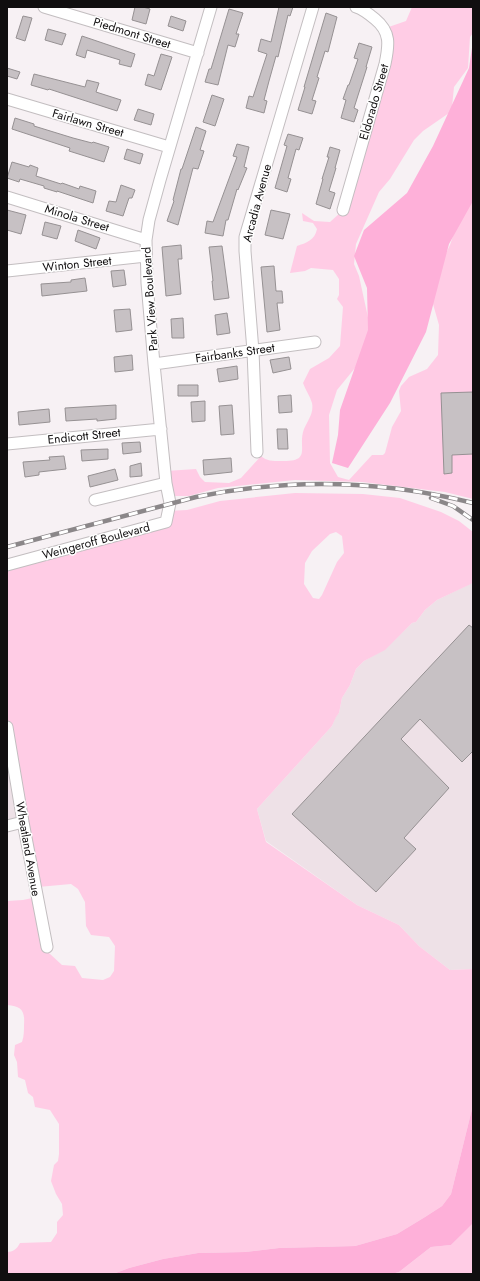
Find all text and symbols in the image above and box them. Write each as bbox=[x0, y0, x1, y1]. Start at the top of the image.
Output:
street label: Piedmont Street bbox=[91, 13, 173, 53]
street label: Eldorado Street bbox=[355, 62, 393, 142]
street label: Fairlawn Street bbox=[50, 104, 126, 142]
street label: Arcadia Avenue bbox=[238, 162, 276, 244]
street label: Minola Street bbox=[43, 200, 112, 236]
street label: Park View Boulevard bbox=[137, 246, 163, 352]
street label: Winton Street bbox=[42, 251, 113, 277]
street label: Fairbanks Street bbox=[194, 339, 276, 367]
street label: Endicott Street bbox=[47, 423, 121, 449]
street label: Weingeroff Boulevard bbox=[40, 518, 152, 564]
street label: Wheatland Avenue bbox=[11, 800, 45, 898]

